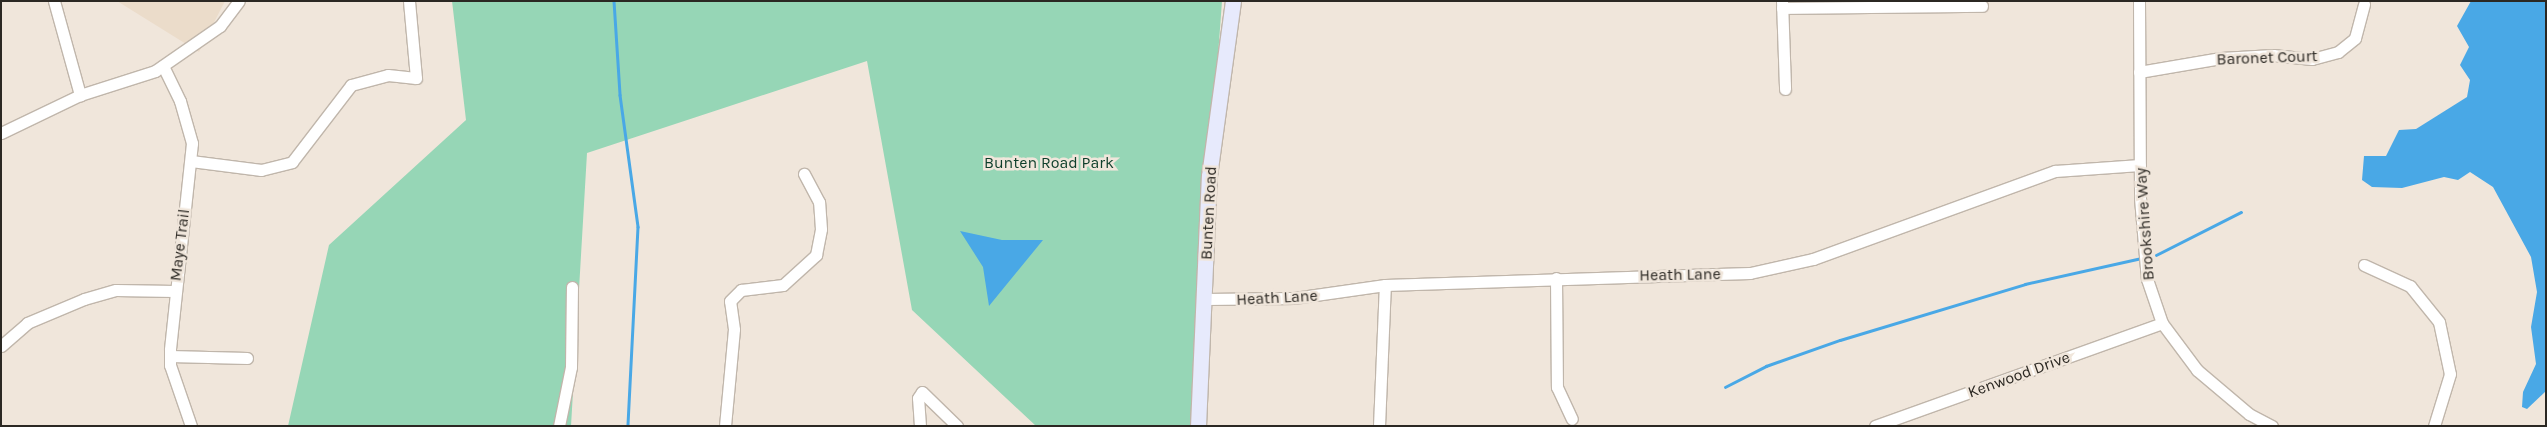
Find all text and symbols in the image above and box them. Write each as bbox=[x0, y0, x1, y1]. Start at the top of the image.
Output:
street label: Baronet Court bbox=[2216, 47, 2318, 69]
park label: Bunten Road Park bbox=[984, 153, 1114, 173]
street label: Bunten Road bbox=[1197, 166, 1221, 260]
street label: Brookshire Way bbox=[2131, 167, 2159, 281]
street label: Maye Trail bbox=[166, 208, 194, 282]
street label: Heath Lane bbox=[1639, 265, 1721, 285]
street label: Heath Lane bbox=[1236, 286, 1318, 310]
street label: Kenwood Drive bbox=[1965, 348, 2073, 402]

